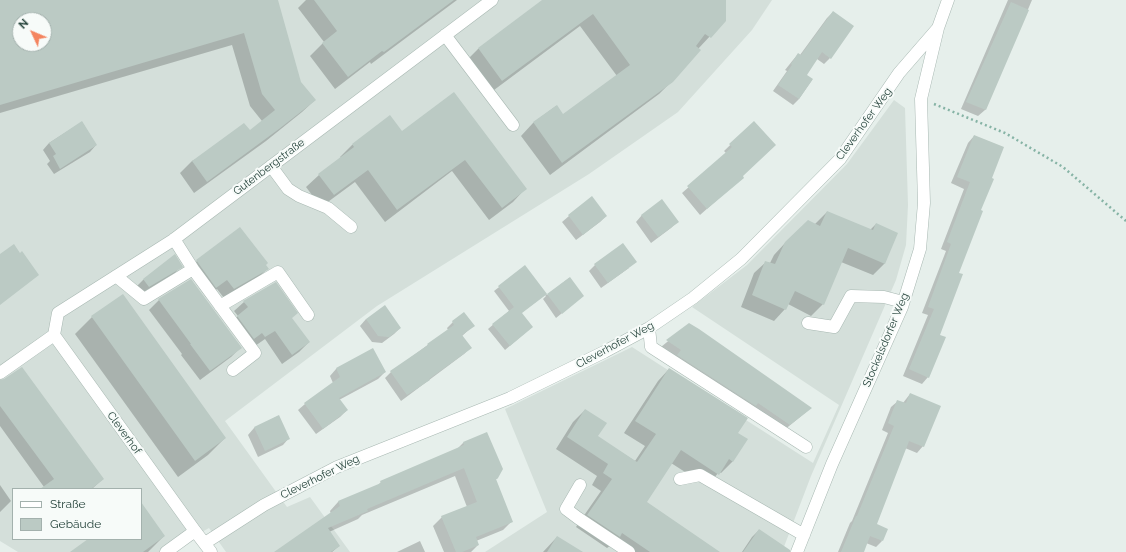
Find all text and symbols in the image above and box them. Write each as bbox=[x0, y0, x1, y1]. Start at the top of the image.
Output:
north arrow bbox=[12, 12, 52, 52]
text: N bbox=[16, 16, 31, 32]
street label: Cleverhofer Weg bbox=[833, 85, 895, 163]
street label: Gutenbergstraße bbox=[231, 136, 307, 198]
street label: Stockelsdorfer Weg bbox=[860, 291, 912, 389]
street label: Cleverhofer Weg bbox=[574, 319, 656, 371]
street label: Cleverhof bbox=[104, 409, 144, 457]
street label: Cleverhofer Weg bbox=[278, 452, 362, 502]
legend bbox=[12, 488, 142, 540]
text: Straße bbox=[50, 497, 86, 511]
text: Gebäude bbox=[50, 517, 101, 531]

